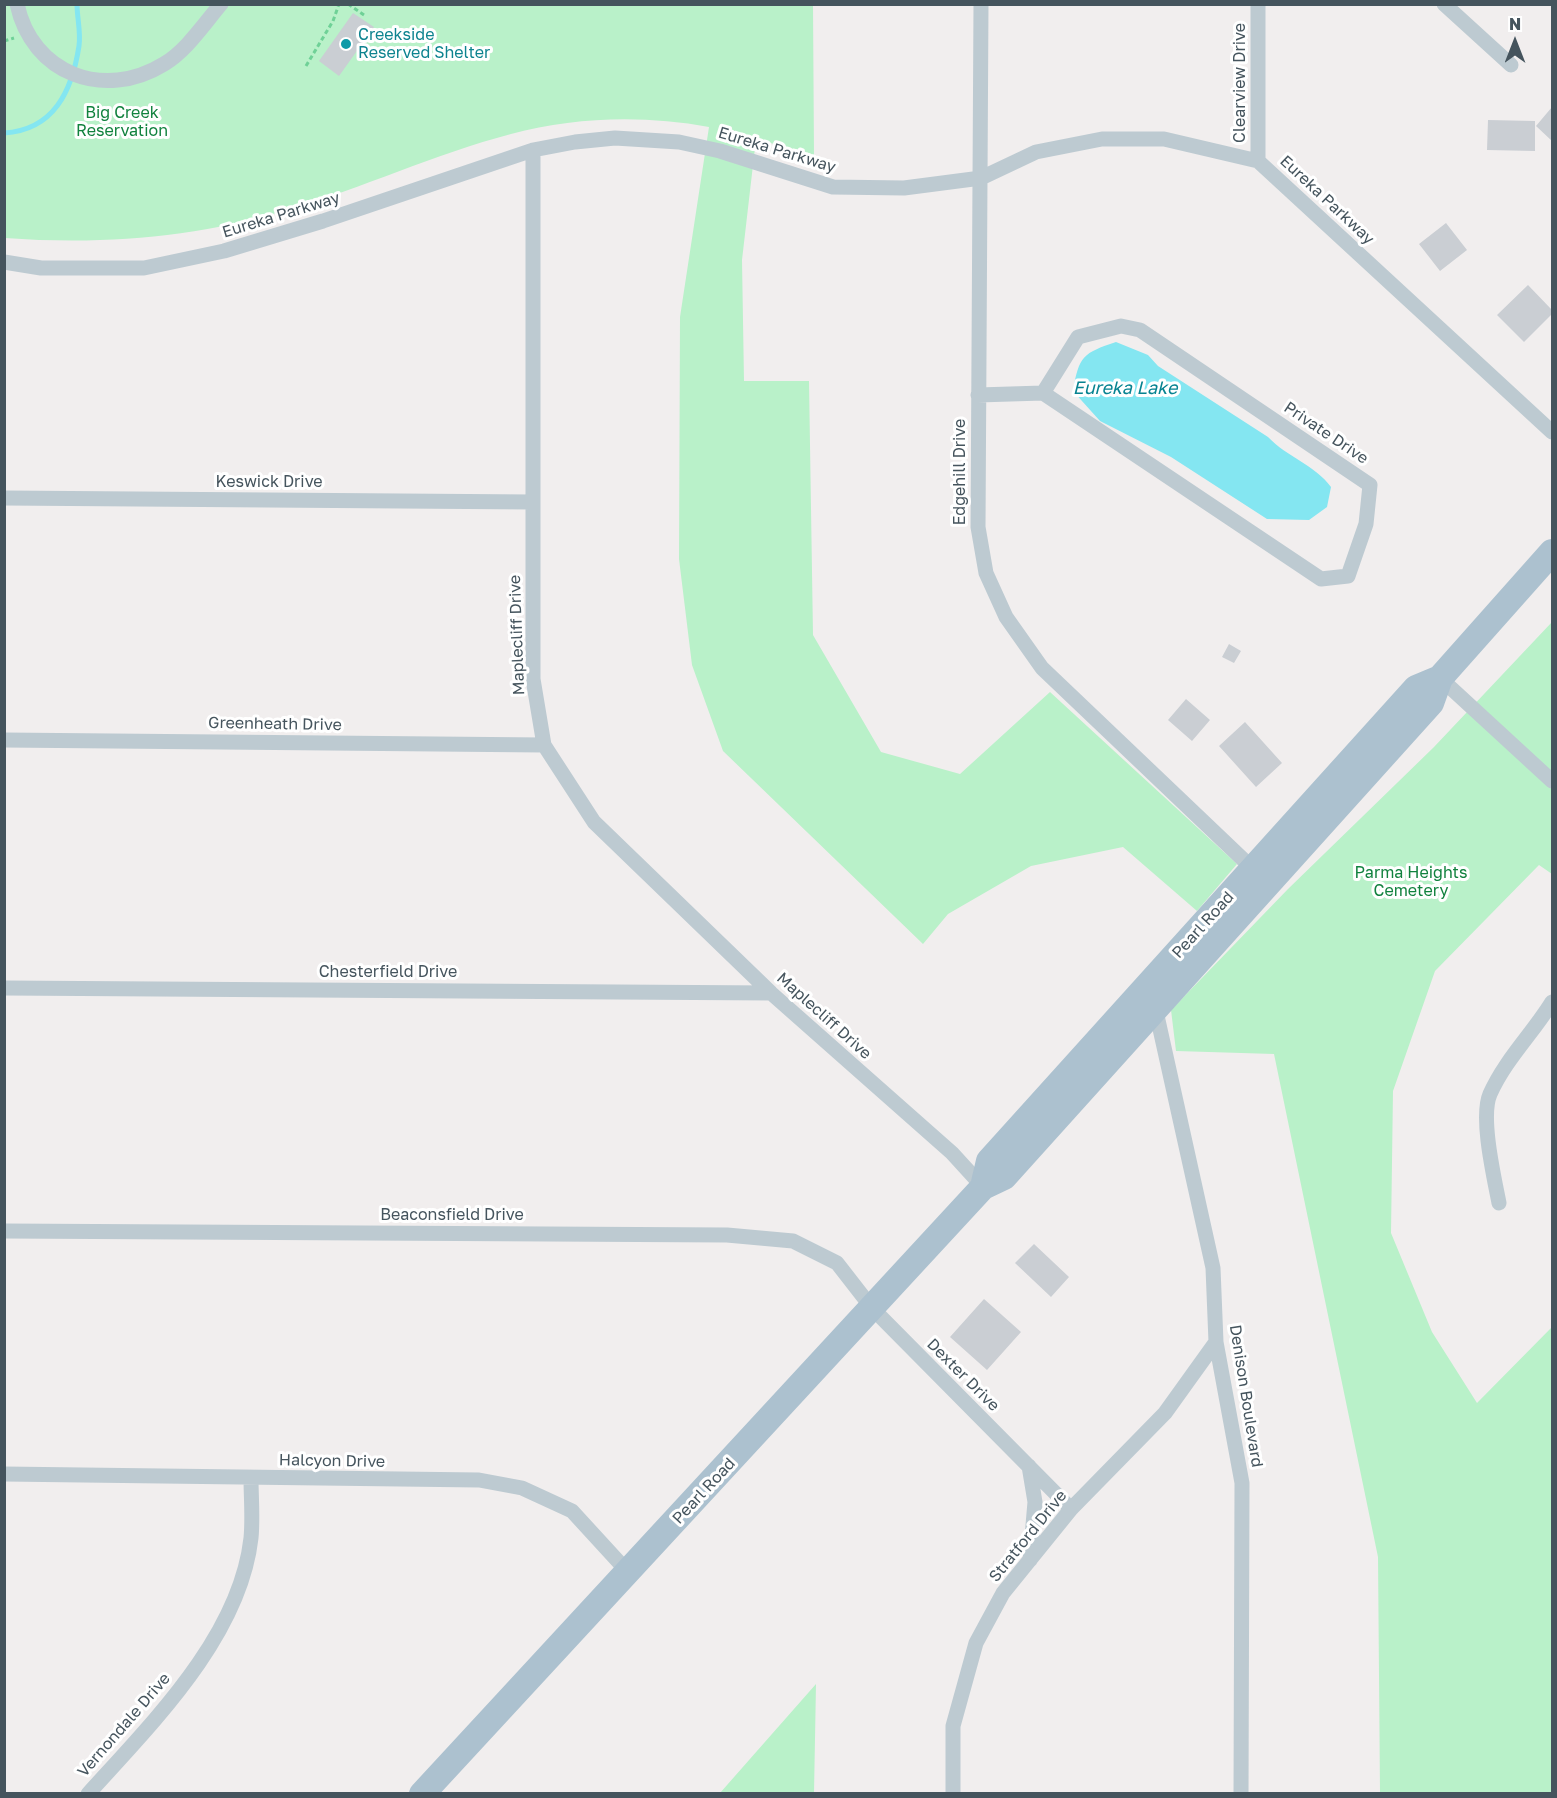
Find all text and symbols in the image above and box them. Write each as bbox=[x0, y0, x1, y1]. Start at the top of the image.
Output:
north arrow bbox=[1485, 12, 1545, 72]
text: N bbox=[1509, 14, 1521, 34]
street label: Clearview Drive bbox=[1230, 23, 1250, 143]
place label: Creekside Reserved Shelter bbox=[358, 25, 490, 63]
marker: Creekside Reserved Shelter bbox=[339, 37, 353, 51]
park label: Big Creek Reservation bbox=[76, 103, 168, 141]
street label: Eureka Parkway bbox=[716, 123, 838, 177]
street label: Eureka Parkway bbox=[1276, 151, 1378, 249]
street label: Eureka Parkway bbox=[220, 188, 342, 242]
water label: Eureka Lake bbox=[1073, 377, 1177, 399]
street label: Private Drive bbox=[1280, 398, 1372, 468]
street label: Edgehill Drive bbox=[950, 419, 970, 525]
street label: Keswick Drive bbox=[215, 472, 323, 492]
street label: Maplecliff Drive bbox=[505, 574, 529, 696]
street label: Greenheath Drive bbox=[208, 713, 342, 735]
park label: Parma Heights Cemetery bbox=[1355, 863, 1467, 901]
street label: Pearl Road bbox=[1168, 888, 1238, 962]
street label: Chesterfield Drive bbox=[319, 962, 457, 982]
street label: Maplecliff Drive bbox=[773, 969, 875, 1063]
street label: Beaconsfield Drive bbox=[380, 1205, 524, 1225]
street label: Denison Boulevard bbox=[1225, 1323, 1267, 1469]
street label: Dexter Drive bbox=[923, 1335, 1003, 1415]
street label: Halcyon Drive bbox=[279, 1450, 385, 1472]
street label: Pearl Road bbox=[669, 1454, 739, 1528]
street label: Stratford Drive bbox=[985, 1486, 1071, 1586]
street label: Vernondale Drive bbox=[74, 1669, 174, 1781]

